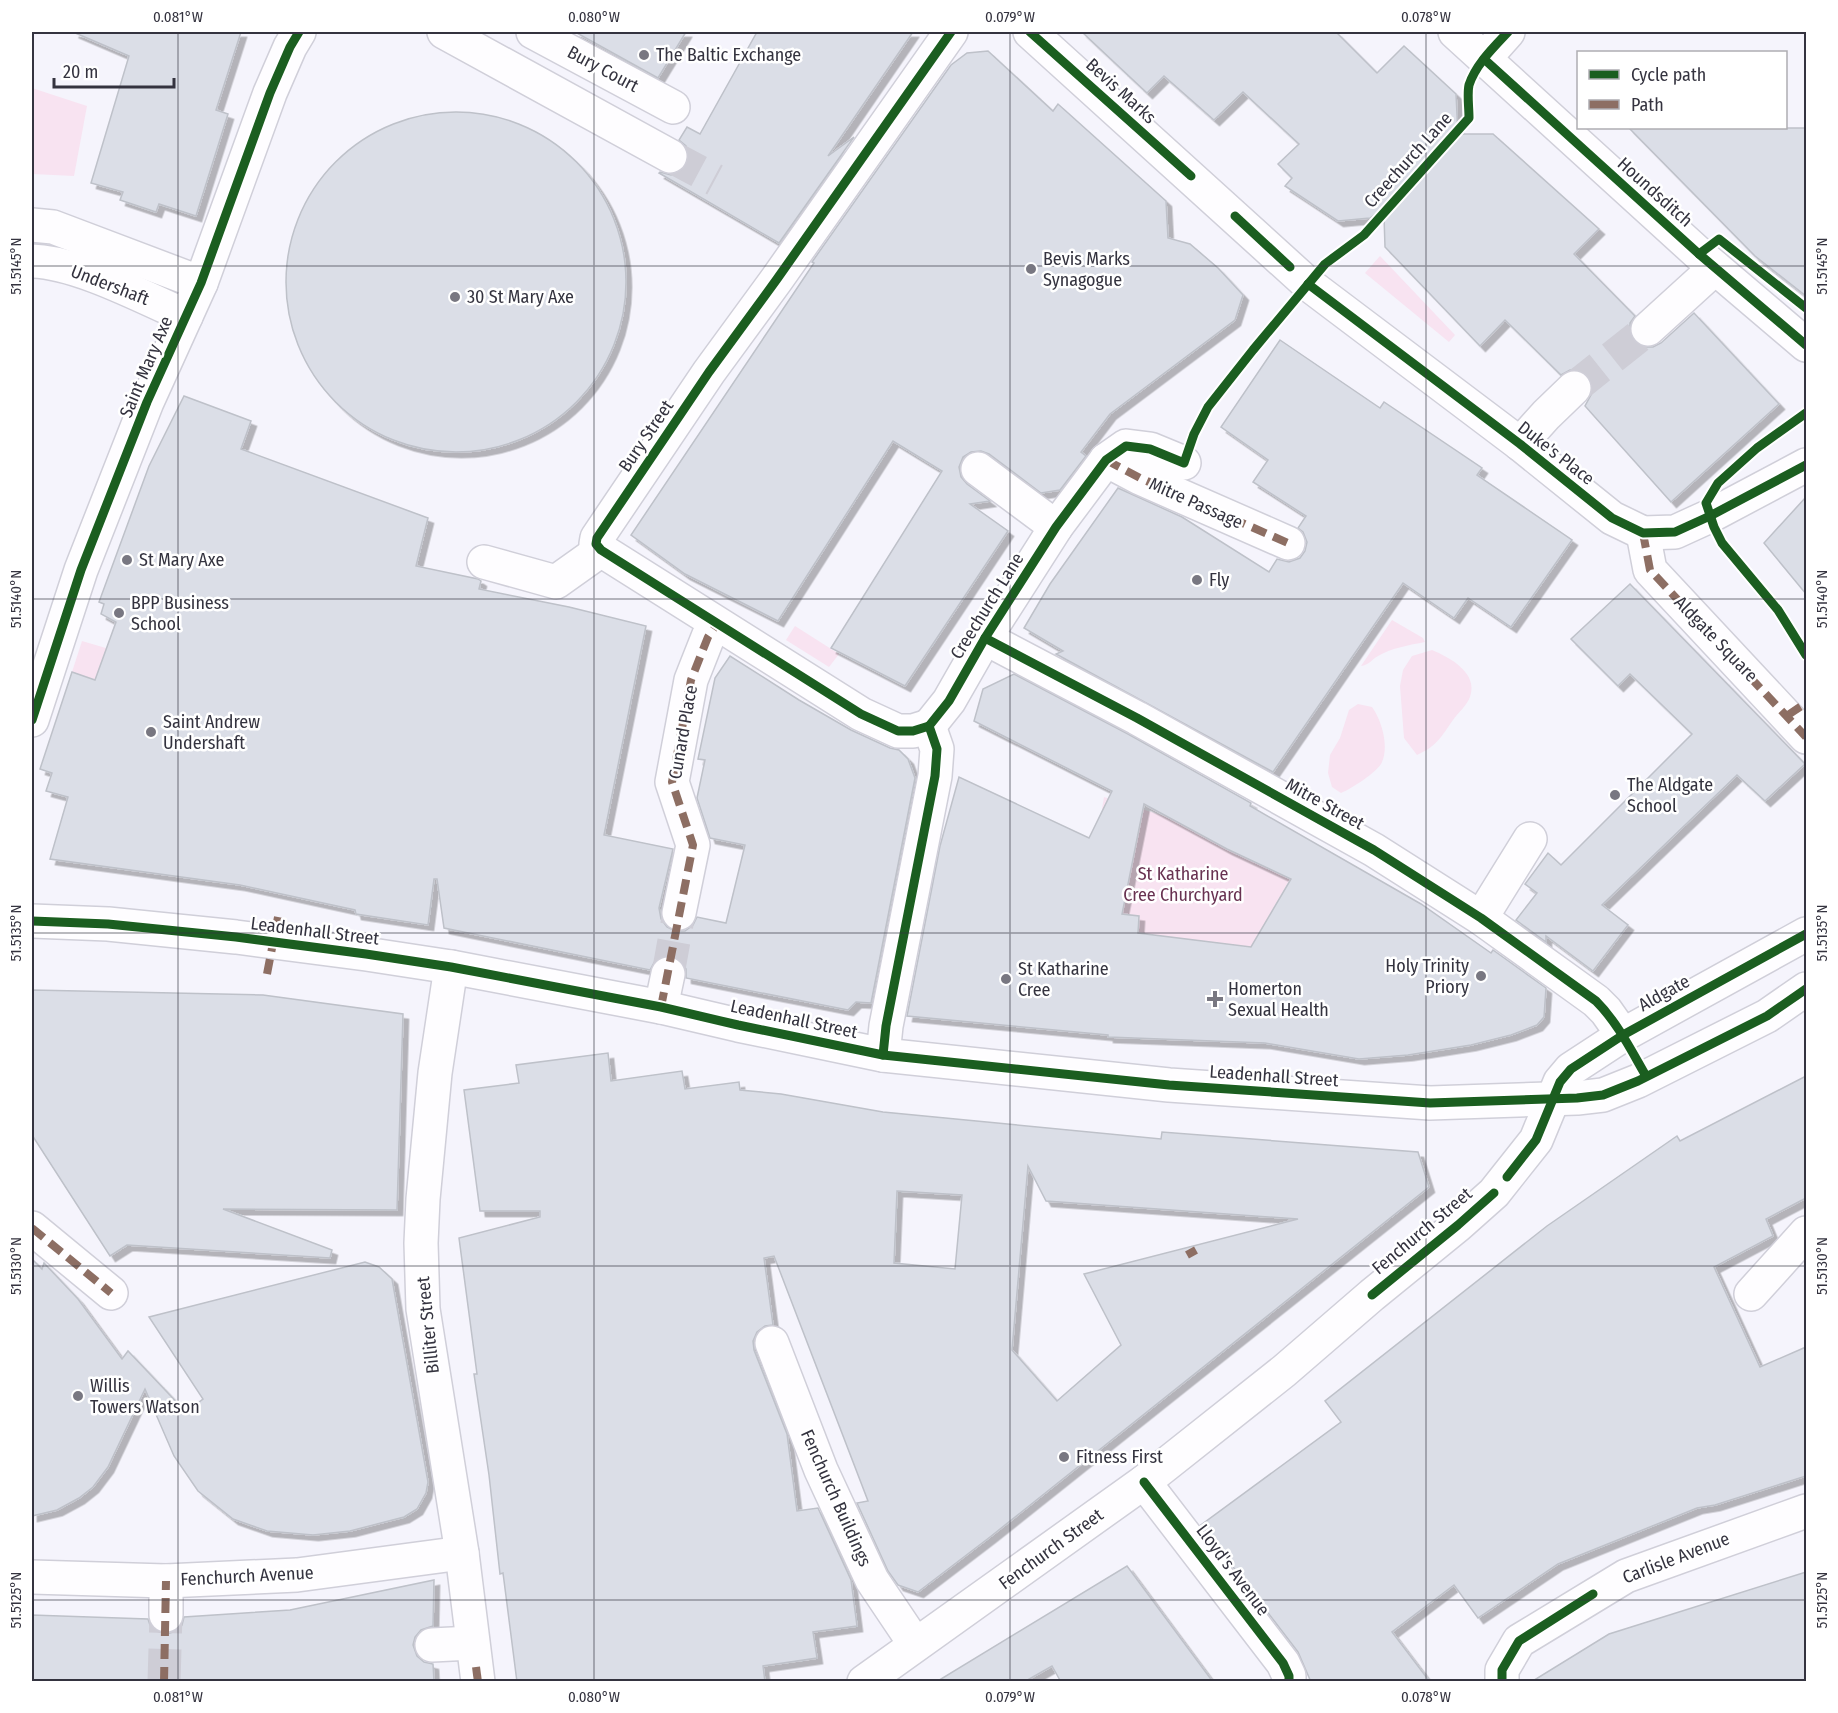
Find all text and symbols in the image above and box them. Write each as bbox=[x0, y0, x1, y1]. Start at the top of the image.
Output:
text: 0.081°W bbox=[153, 8, 203, 26]
text: 0.080°W bbox=[568, 8, 620, 26]
text: 0.079°W bbox=[985, 8, 1035, 26]
text: 0.078°W bbox=[1401, 8, 1451, 26]
street label: Bury Court bbox=[564, 41, 643, 97]
place label: The Baltic Exchange bbox=[656, 44, 801, 66]
marker: The Baltic Exchange bbox=[637, 48, 651, 62]
scale bar bbox=[54, 51, 174, 89]
legend bbox=[1577, 51, 1787, 129]
street label: Bevis Marks bbox=[1081, 54, 1161, 128]
text: 20 m bbox=[63, 61, 98, 83]
text: Cycle path bbox=[1631, 64, 1706, 86]
text: Path bbox=[1631, 94, 1664, 116]
street label: Creechurch Lane bbox=[1359, 107, 1457, 212]
street label: Houndsditch bbox=[1613, 153, 1697, 231]
text: 51.5145°N bbox=[7, 237, 25, 295]
text: 51.5145°N bbox=[1813, 237, 1831, 295]
place label: Bevis Marks Synagogue bbox=[1043, 248, 1130, 291]
street label: Undershaft bbox=[68, 260, 152, 310]
marker: Bevis Marks Synagogue bbox=[1024, 262, 1038, 276]
place label: 30 St Mary Axe bbox=[467, 286, 574, 308]
marker: 30 St Mary Axe bbox=[448, 290, 462, 304]
street label: Saint Mary Axe bbox=[115, 313, 177, 421]
street label: Bury Street bbox=[614, 396, 678, 476]
street label: Duke's Place bbox=[1513, 416, 1599, 490]
street label: Mitre Passage bbox=[1146, 473, 1246, 533]
place label: St Mary Axe bbox=[139, 549, 224, 571]
street label: Creechurch Lane bbox=[946, 549, 1029, 663]
marker: St Mary Axe bbox=[120, 553, 134, 567]
place label: Fly bbox=[1209, 569, 1229, 591]
text: 51.5140°N bbox=[7, 570, 25, 628]
text: 51.5140°N bbox=[1813, 570, 1831, 628]
marker: Fly bbox=[1190, 573, 1204, 587]
street label: Aldgate Square bbox=[1670, 591, 1763, 687]
place label: BPP Business School bbox=[131, 592, 229, 635]
marker: BPP Business School bbox=[112, 606, 126, 620]
street label: Cunard Place bbox=[664, 683, 702, 781]
place label: Saint Andrew Undershaft bbox=[163, 711, 260, 754]
marker: Saint Andrew Undershaft bbox=[144, 725, 158, 739]
street label: Mitre Street bbox=[1282, 773, 1368, 835]
place label: The Aldgate School bbox=[1627, 774, 1713, 817]
marker: The Aldgate School bbox=[1608, 788, 1622, 802]
park label: St Katharine Cree Churchyard bbox=[1123, 863, 1243, 906]
text: 51.5135°N bbox=[7, 905, 25, 961]
text: 51.5135°N bbox=[1813, 905, 1831, 961]
street label: Leadenhall Street bbox=[250, 912, 381, 950]
place label: Holy Trinity Priory bbox=[1385, 955, 1469, 998]
place label: St Katharine Cree bbox=[1018, 958, 1109, 1001]
marker: Holy Trinity Priory bbox=[1474, 969, 1488, 983]
street label: Aldgate bbox=[1635, 970, 1694, 1016]
marker: St Katharine Cree bbox=[999, 972, 1013, 986]
place label: Homerton Sexual Health bbox=[1228, 978, 1329, 1021]
marker: Homerton Sexual Health bbox=[1206, 990, 1224, 1008]
street label: Leadenhall Street bbox=[728, 995, 860, 1043]
street label: Leadenhall Street bbox=[1209, 1061, 1339, 1091]
street label: Fenchurch Street bbox=[1368, 1183, 1477, 1279]
text: 51.5130°N bbox=[7, 1237, 25, 1295]
text: 51.5130°N bbox=[1813, 1237, 1831, 1295]
street label: Billiter Street bbox=[412, 1275, 444, 1375]
place label: Willis Towers Watson bbox=[90, 1375, 200, 1418]
marker: Willis Towers Watson bbox=[71, 1389, 85, 1403]
street label: Fenchurch Buildings bbox=[796, 1426, 876, 1570]
place label: Fitness First bbox=[1076, 1446, 1163, 1468]
marker: Fitness First bbox=[1057, 1450, 1071, 1464]
street label: Fenchurch Street bbox=[994, 1504, 1108, 1594]
street label: Lloyd's Avenue bbox=[1191, 1520, 1275, 1620]
street label: Carlisle Avenue bbox=[1619, 1527, 1733, 1589]
street label: Fenchurch Avenue bbox=[180, 1562, 314, 1590]
text: 51.5125°N bbox=[7, 1572, 25, 1628]
text: 51.5125°N bbox=[1813, 1572, 1831, 1628]
text: 0.081°W bbox=[153, 1688, 203, 1706]
text: 0.080°W bbox=[568, 1688, 620, 1706]
text: 0.079°W bbox=[985, 1688, 1035, 1706]
text: 0.078°W bbox=[1401, 1688, 1451, 1706]

